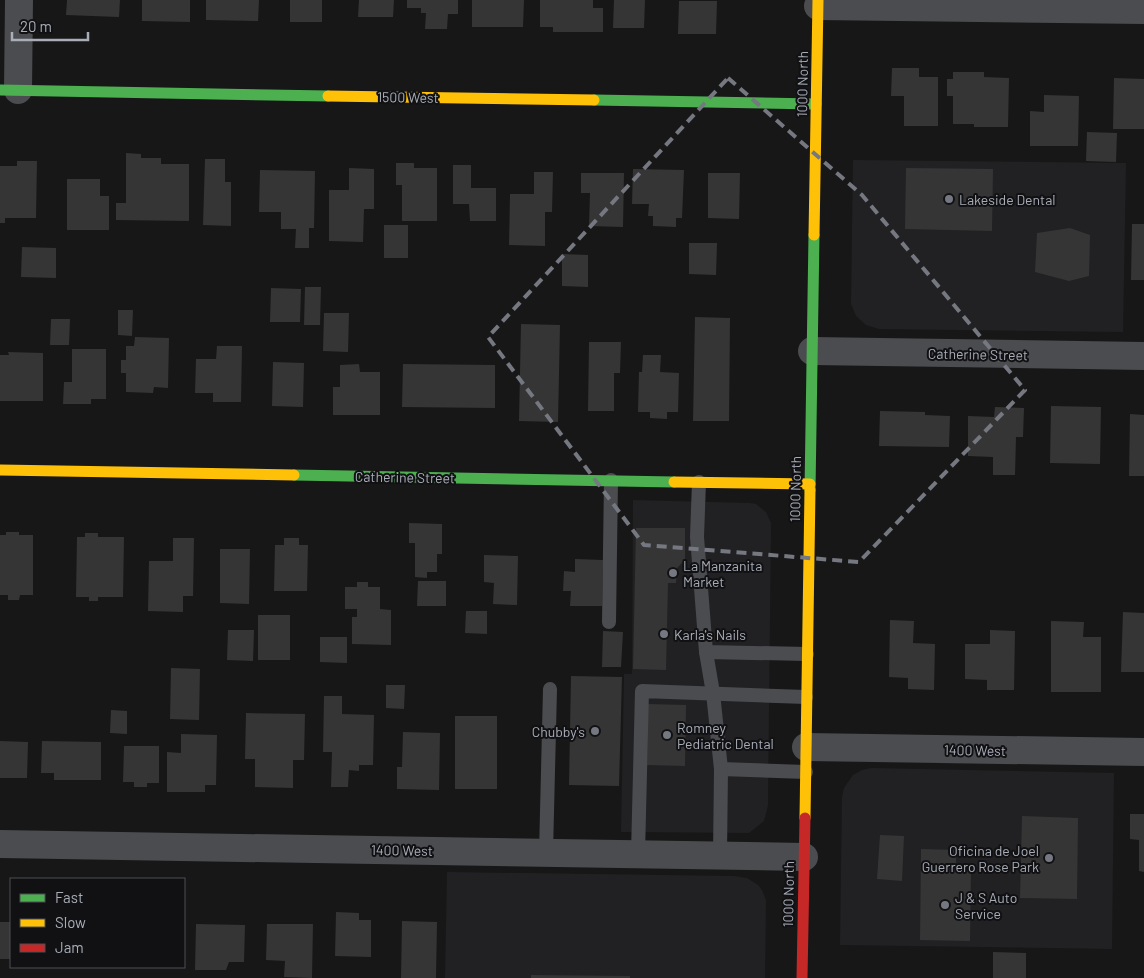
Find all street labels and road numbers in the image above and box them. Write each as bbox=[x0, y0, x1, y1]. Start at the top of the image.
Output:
street label: 1000 North bbox=[793, 51, 811, 117]
street label: 1500 West bbox=[377, 88, 439, 106]
street label: Catherine Street bbox=[928, 345, 1028, 363]
street label: 1000 North bbox=[786, 456, 804, 522]
street label: Catherine Street bbox=[355, 468, 455, 486]
street label: 1400 West bbox=[944, 741, 1006, 759]
street label: 1400 West bbox=[371, 841, 433, 859]
street label: 1000 North bbox=[779, 861, 797, 927]

